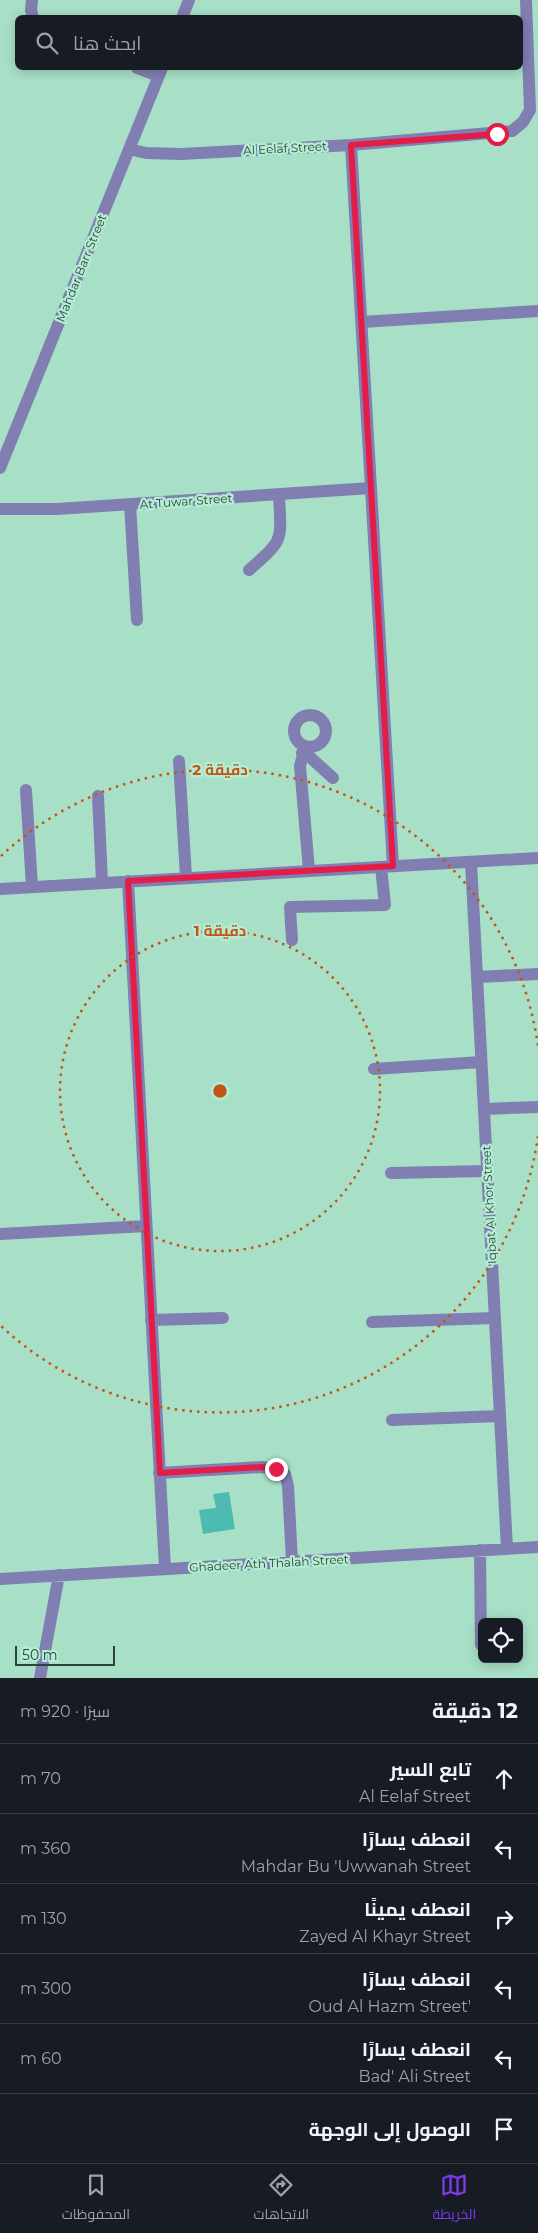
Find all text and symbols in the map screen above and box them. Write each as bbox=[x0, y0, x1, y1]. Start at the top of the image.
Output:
search box bbox=[15, 15, 523, 70]
icon: search bbox=[33, 29, 61, 57]
text: ابحث هنا bbox=[73, 32, 141, 55]
route start bbox=[486, 123, 509, 146]
street label: Al Eelaf Street bbox=[243, 138, 327, 158]
street label: Mahdar Barr Street bbox=[53, 212, 110, 324]
street label: At Tuwar Street bbox=[139, 490, 233, 512]
text: 2 دقيقة bbox=[192, 760, 248, 779]
text: 1 دقيقة bbox=[194, 921, 246, 940]
centre of rings bbox=[211, 1082, 229, 1100]
street label: 'Iqbat Al Khor Street bbox=[478, 1145, 500, 1267]
route end bbox=[265, 1458, 288, 1481]
street label: Ghadeer Ath Thalah Street bbox=[189, 1551, 349, 1575]
map controls bbox=[478, 1618, 523, 1663]
button: locate bbox=[478, 1618, 523, 1663]
scale bar bbox=[15, 1643, 115, 1666]
text: 50 m bbox=[22, 1646, 58, 1664]
text: 12 دقيقة bbox=[432, 1698, 518, 1723]
text: سيرًا · 920 m bbox=[20, 1702, 110, 1721]
text: تابع السير bbox=[390, 1758, 471, 1781]
icon: ahead bbox=[490, 1765, 518, 1793]
text: 70 m bbox=[20, 1769, 61, 1788]
text: Al Eelaf Street bbox=[359, 1787, 471, 1806]
text: انعطف يسارًا bbox=[362, 1828, 471, 1851]
icon: left bbox=[490, 1835, 518, 1863]
text: 360 m bbox=[20, 1839, 71, 1858]
text: Mahdar Bu 'Uwwanah Street bbox=[241, 1857, 471, 1876]
text: انعطف يمينًا bbox=[364, 1898, 471, 1921]
icon: right bbox=[490, 1905, 518, 1933]
text: 130 m bbox=[20, 1909, 67, 1928]
text: Zayed Al Khayr Street bbox=[299, 1927, 471, 1946]
text: انعطف يسارًا bbox=[362, 1968, 471, 1991]
icon: left bbox=[490, 1975, 518, 2003]
text: 300 m bbox=[20, 1979, 71, 1998]
text: 'Oud Al Hazm Street bbox=[308, 1997, 471, 2016]
text: انعطف يسارًا bbox=[362, 2038, 471, 2061]
icon: left bbox=[490, 2045, 518, 2073]
text: 60 m bbox=[20, 2049, 62, 2068]
text: Bad' Ali Street bbox=[359, 2067, 471, 2086]
icon: arrive bbox=[490, 2115, 518, 2143]
text: الوصول إلى الوجهة bbox=[309, 2118, 471, 2141]
tab: المحفوظات bbox=[62, 2171, 130, 2227]
tab: الاتجاهات bbox=[254, 2171, 309, 2227]
tab: الخريطة bbox=[433, 2171, 476, 2227]

